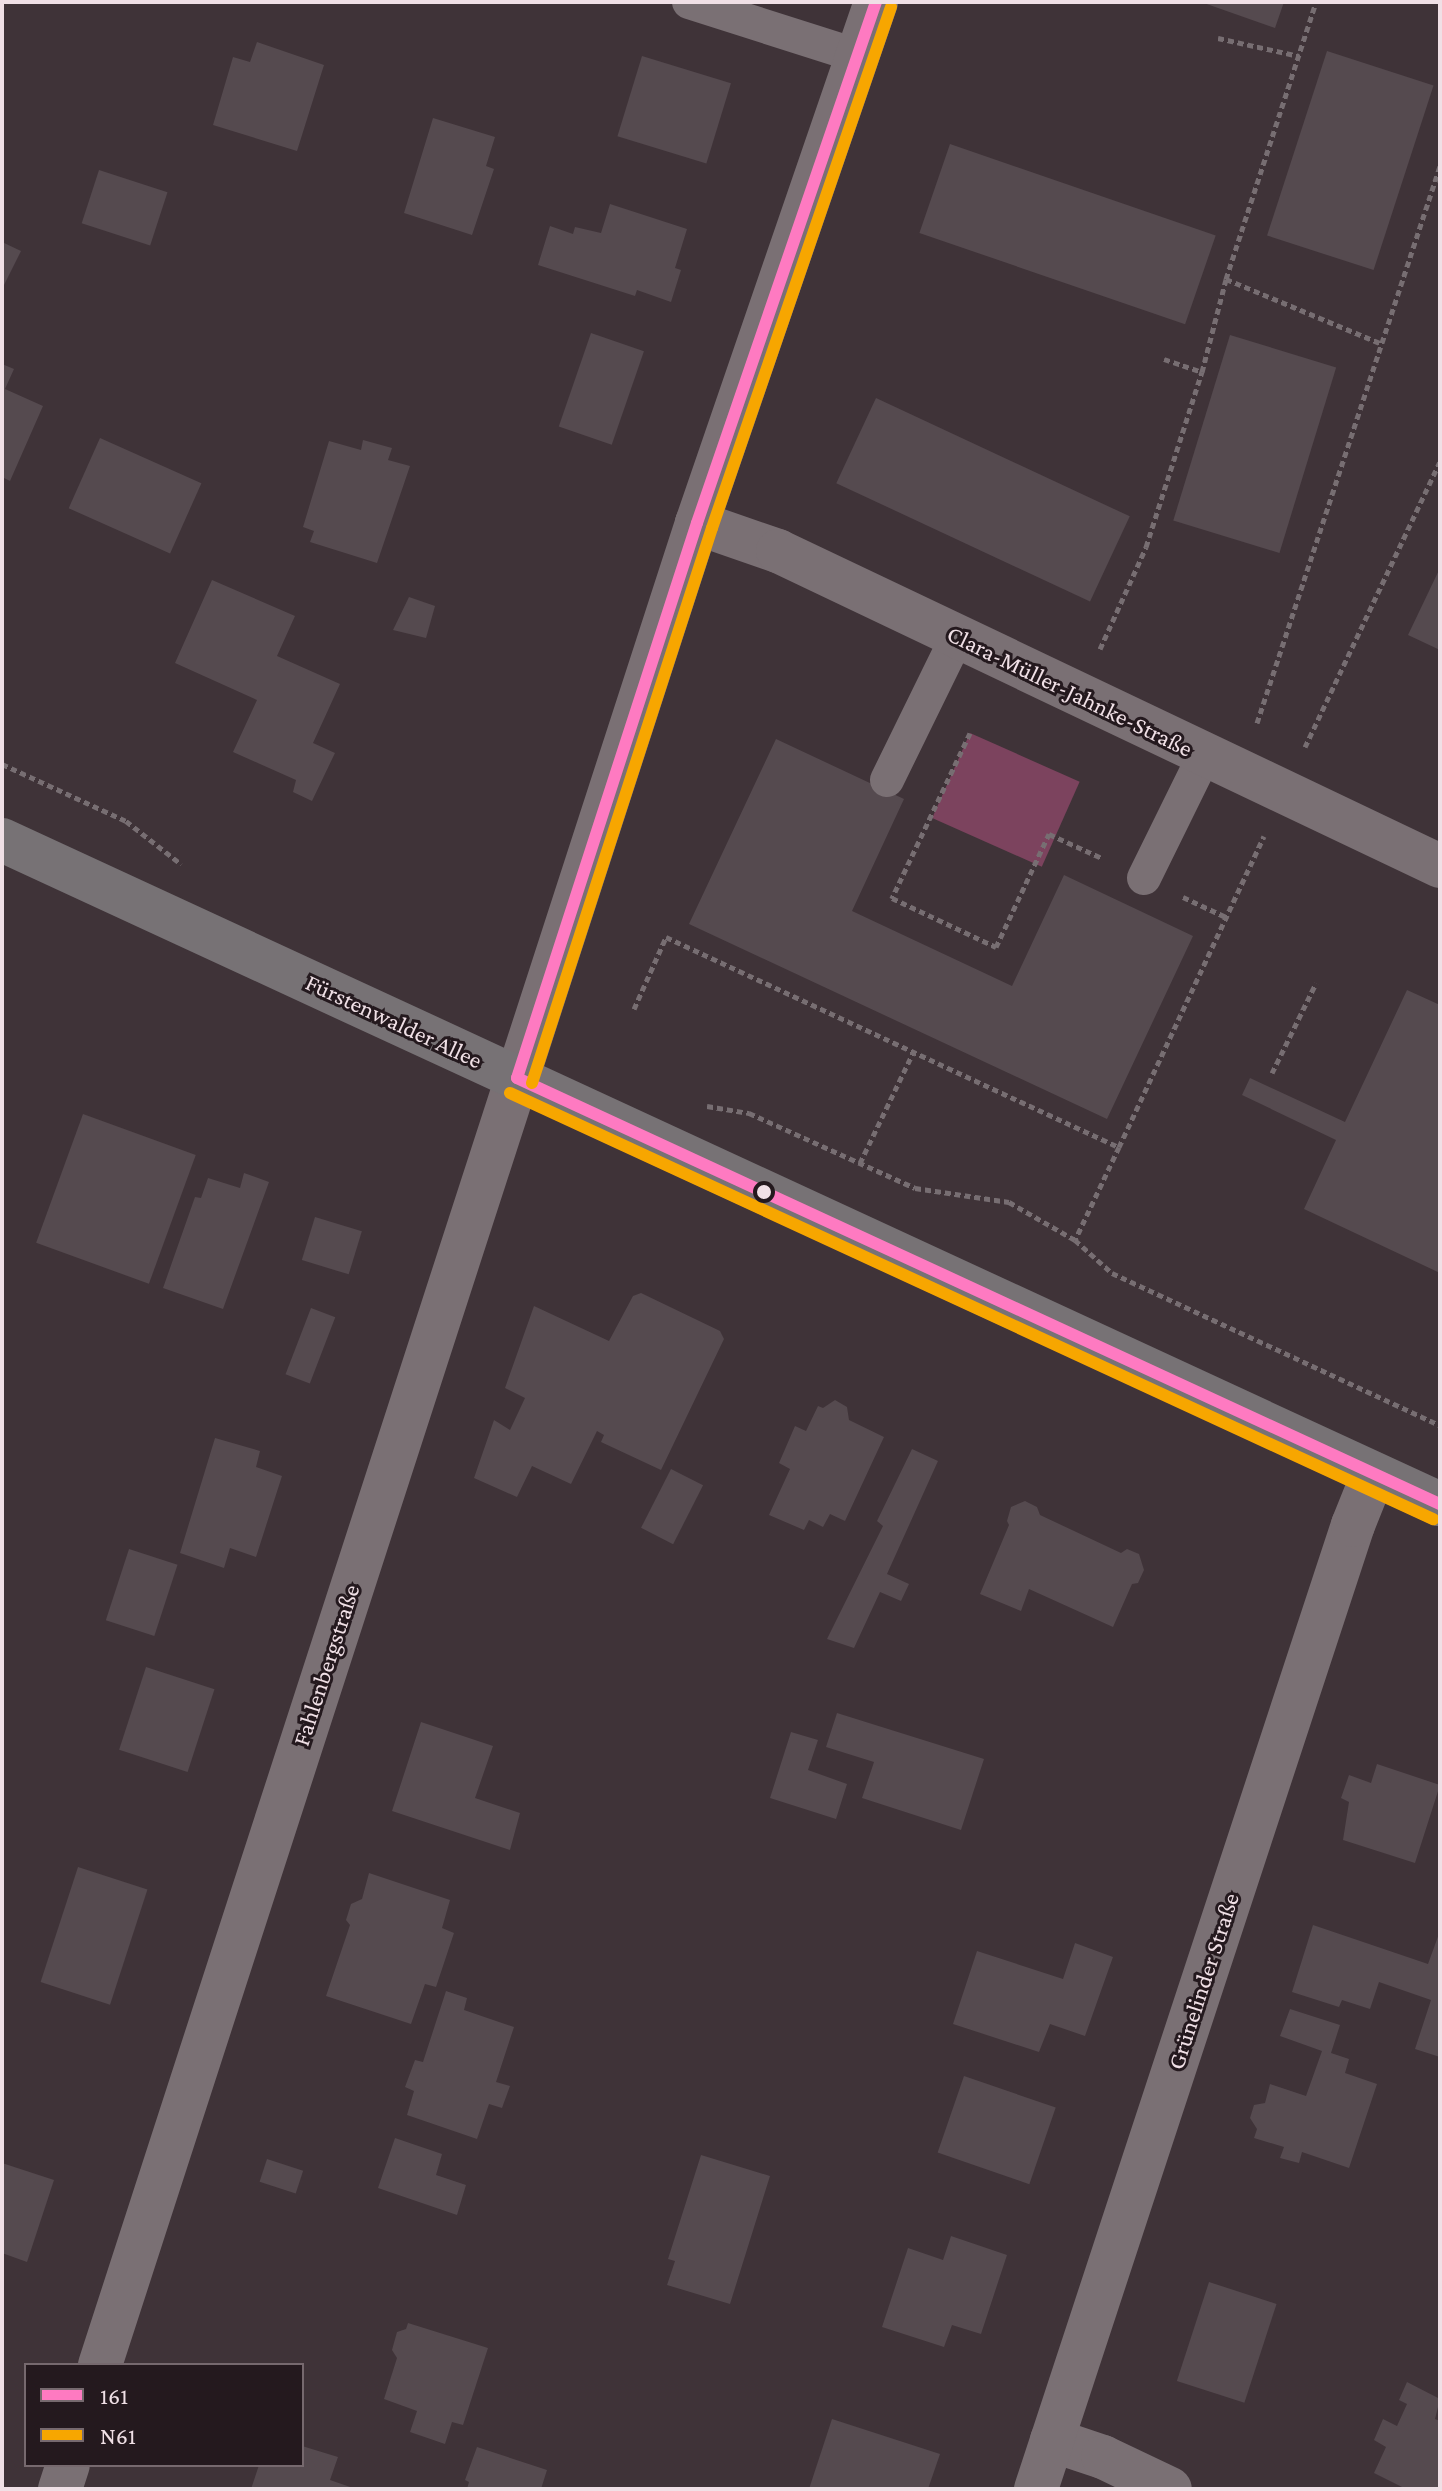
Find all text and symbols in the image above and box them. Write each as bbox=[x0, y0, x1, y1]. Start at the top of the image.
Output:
street label: Clara-Müller-Jahnke-Straße bbox=[943, 619, 1197, 763]
street label: Fürstenwalder Allee bbox=[301, 967, 487, 1075]
unlabelled marker bbox=[756, 1184, 772, 1200]
street label: Fahlenbergstraße bbox=[286, 1581, 366, 1749]
street label: Grünelinder Straße bbox=[1161, 1889, 1245, 2073]
legend bbox=[24, 2363, 304, 2467]
text: 161 bbox=[100, 2382, 128, 2409]
text: N61 bbox=[100, 2422, 136, 2449]

